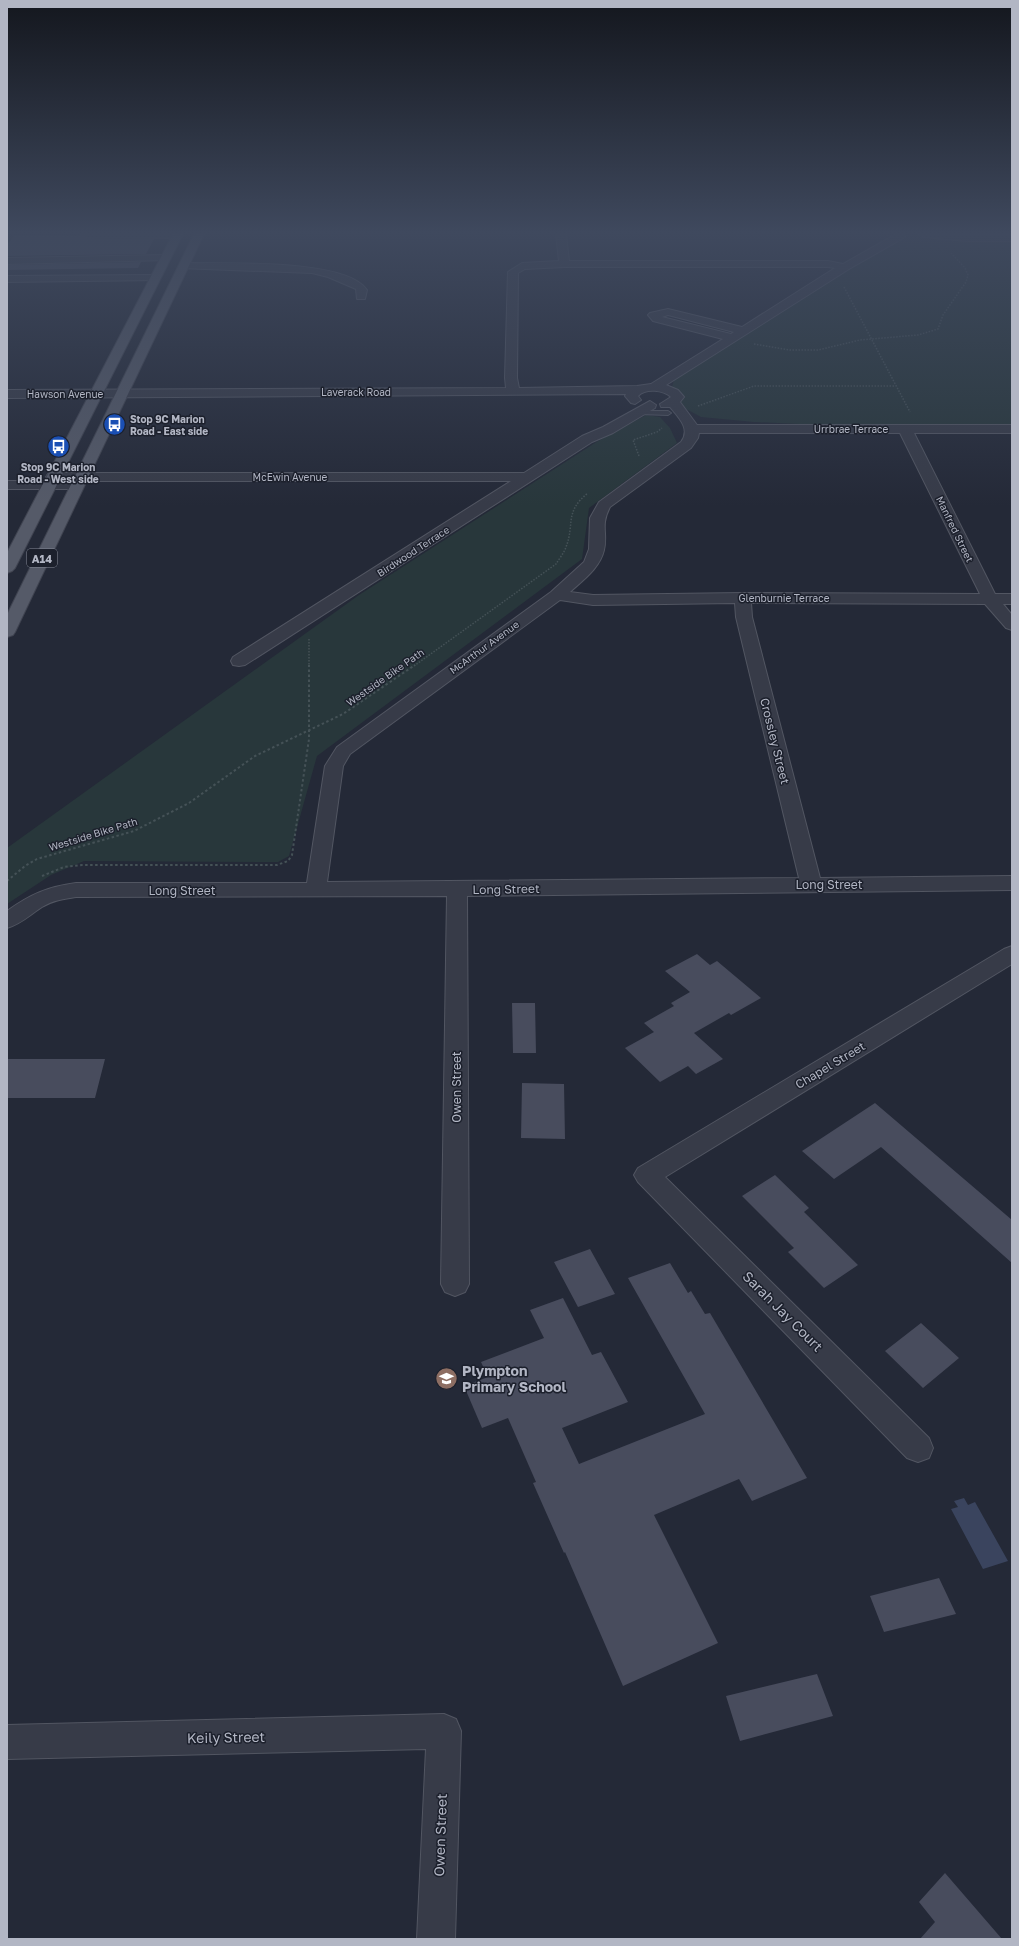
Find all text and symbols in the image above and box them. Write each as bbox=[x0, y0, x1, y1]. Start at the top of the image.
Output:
street label: Laverack Road bbox=[321, 386, 391, 398]
street label: Hawson Avenue bbox=[27, 388, 103, 400]
bus stop icon: Stop 9C Marion Road - East side bbox=[102, 412, 128, 438]
place label: Stop 9C Marion Road - East side bbox=[130, 413, 208, 437]
street label: Urrbrae Terrace bbox=[814, 423, 889, 435]
bus stop icon: Stop 9C Marion Road - West side bbox=[45, 434, 71, 460]
place label: Stop 9C Marion Road - West side bbox=[17, 461, 99, 485]
street label: McEwin Avenue bbox=[253, 471, 328, 483]
street label: Manfred Street bbox=[934, 494, 976, 564]
street label: Birdwood Terrace bbox=[375, 523, 452, 579]
road number: A14 bbox=[27, 549, 57, 567]
street label: Glenburnie Terrace bbox=[738, 592, 830, 604]
street label: McArthur Avenue bbox=[447, 618, 521, 676]
street label: Westside Bike Path bbox=[344, 646, 426, 708]
street label: Crossley Street bbox=[757, 696, 793, 786]
street label: Westside Bike Path bbox=[47, 815, 139, 853]
street label: Long Street bbox=[795, 877, 863, 892]
street label: Long Street bbox=[472, 881, 540, 897]
street label: Long Street bbox=[148, 883, 216, 898]
street label: Chapel Street bbox=[792, 1038, 868, 1092]
street label: Owen Street bbox=[449, 1051, 464, 1123]
street label: Sarah Jay Court bbox=[739, 1267, 827, 1355]
place label: Plympton Primary School bbox=[462, 1362, 566, 1395]
school or university icon: Plympton Primary School bbox=[434, 1365, 460, 1391]
street label: Keily Street bbox=[187, 1728, 265, 1746]
street label: Owen Street bbox=[430, 1793, 450, 1877]

